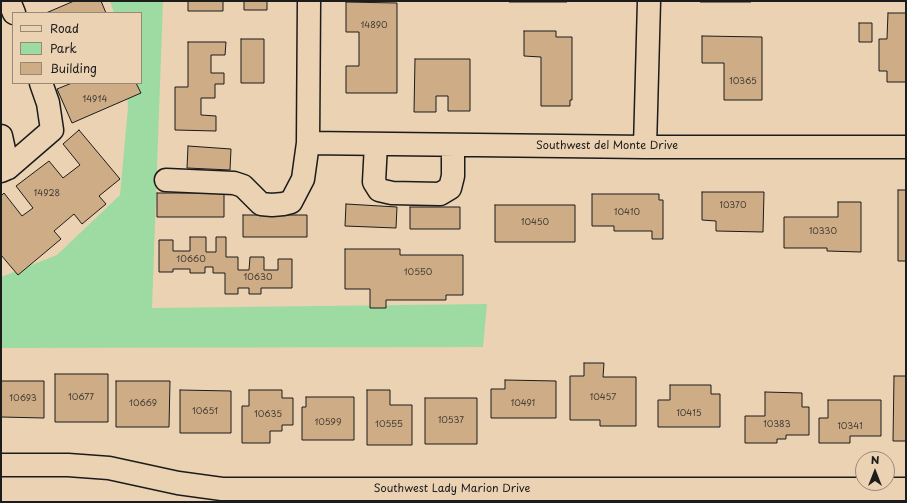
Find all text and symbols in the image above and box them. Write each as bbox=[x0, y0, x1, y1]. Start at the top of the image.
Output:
legend bbox=[12, 12, 142, 84]
text: Road bbox=[50, 19, 79, 37]
house number: 14890 bbox=[360, 21, 388, 31]
text: Park bbox=[50, 39, 77, 57]
text: Building bbox=[50, 59, 97, 77]
house number: 10365 bbox=[729, 77, 757, 87]
house number: 14914 bbox=[83, 95, 107, 105]
street label: Southwest del Monte Drive bbox=[536, 139, 678, 153]
house number: 14928 bbox=[34, 189, 60, 199]
house number: 10370 bbox=[720, 201, 746, 211]
house number: 10410 bbox=[614, 208, 640, 218]
house number: 10450 bbox=[521, 218, 549, 228]
house number: 10330 bbox=[809, 227, 837, 237]
house number: 10660 bbox=[176, 255, 206, 265]
house number: 10550 bbox=[404, 268, 432, 278]
house number: 10630 bbox=[244, 273, 272, 283]
house number: 10677 bbox=[68, 393, 94, 403]
house number: 10457 bbox=[590, 393, 616, 403]
house number: 10693 bbox=[9, 394, 37, 404]
house number: 10669 bbox=[129, 399, 157, 409]
house number: 10491 bbox=[511, 399, 535, 409]
house number: 10651 bbox=[192, 407, 218, 417]
house number: 10415 bbox=[676, 409, 702, 419]
house number: 10635 bbox=[254, 410, 282, 420]
house number: 10537 bbox=[438, 416, 464, 426]
house number: 10599 bbox=[314, 418, 342, 428]
house number: 10555 bbox=[375, 420, 403, 430]
house number: 10383 bbox=[763, 420, 791, 430]
house number: 10341 bbox=[837, 422, 863, 432]
north arrow bbox=[855, 451, 895, 491]
text: N bbox=[871, 451, 879, 468]
street label: Southwest Lady Marion Drive bbox=[374, 482, 530, 496]

